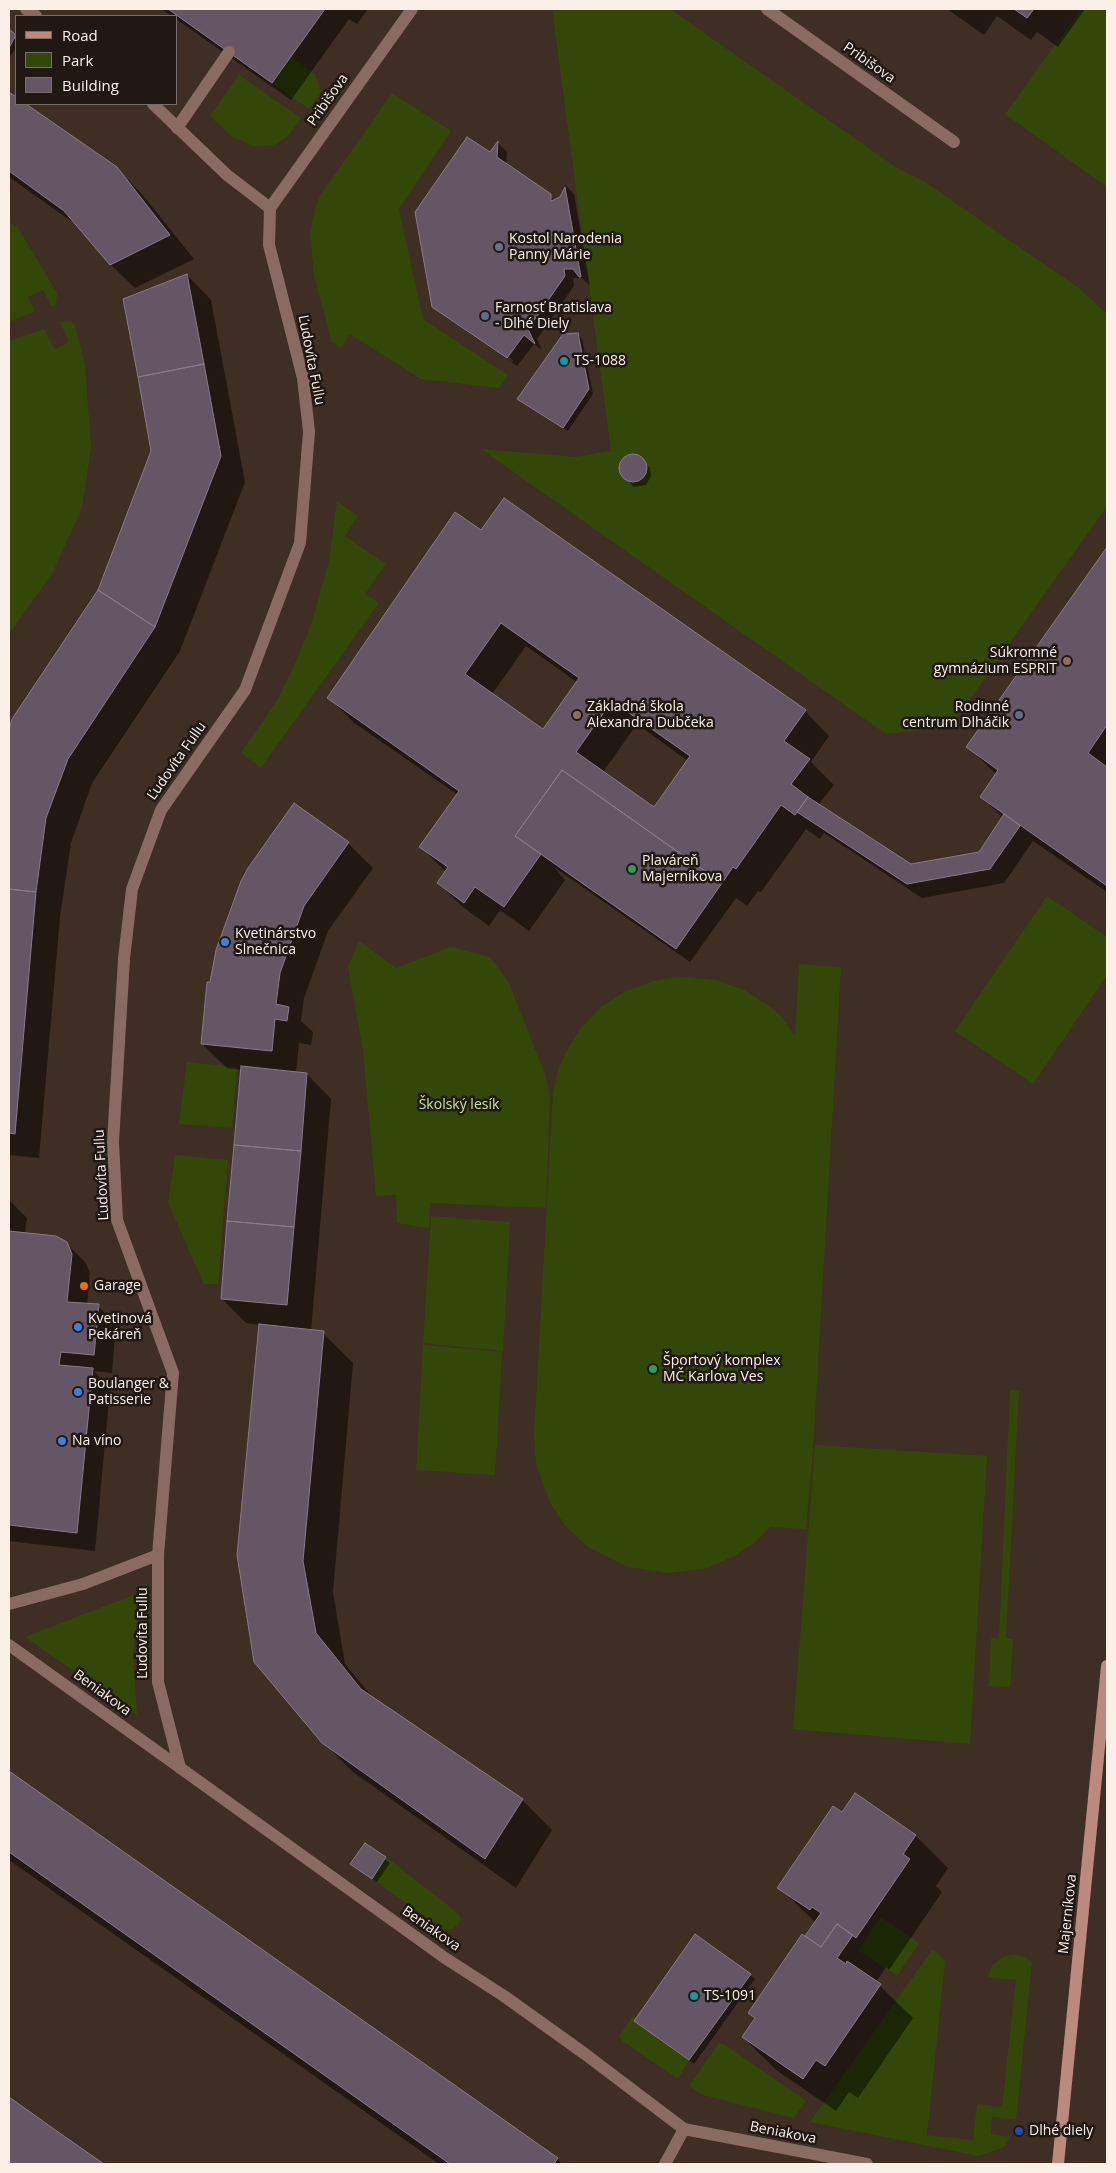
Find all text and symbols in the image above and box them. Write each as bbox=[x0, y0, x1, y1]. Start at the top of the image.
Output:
legend bbox=[15, 15, 178, 105]
text: Road bbox=[62, 25, 98, 45]
street label: Pribišova bbox=[840, 39, 898, 87]
text: Park bbox=[62, 50, 93, 70]
street label: Pribišova bbox=[304, 71, 352, 129]
text: Building bbox=[62, 75, 119, 95]
place label: Kostol Narodenia Panny Márie bbox=[509, 231, 622, 264]
marker: Kostol Narodenia Panny Márie bbox=[493, 241, 505, 253]
place label: Farnosť Bratislava - Dlhé Diely bbox=[495, 300, 612, 332]
marker: Farnosť Bratislava - Dlhé Diely bbox=[479, 310, 491, 322]
street label: Ľudovíta Fullu bbox=[294, 314, 328, 406]
place label: TS-1088 bbox=[574, 353, 626, 369]
marker: TS-1088 bbox=[558, 355, 570, 367]
place label: Súkromné gymnázium ESPRIT bbox=[934, 645, 1057, 678]
marker: Súkromné gymnázium ESPRIT bbox=[1061, 655, 1073, 667]
place label: Základná škola Alexandra Dubčeka bbox=[587, 699, 714, 732]
place label: Rodinné centrum Dlháčik bbox=[902, 699, 1009, 732]
marker: Základná škola Alexandra Dubčeka bbox=[571, 709, 583, 721]
marker: Rodinné centrum Dlháčik bbox=[1013, 709, 1025, 721]
street label: Ľudovíta Fullu bbox=[144, 719, 210, 803]
place label: Plaváreň Majerníkova bbox=[642, 853, 722, 886]
marker: Plaváreň Majerníkova bbox=[626, 863, 638, 875]
place label: Kvetinárstvo Slnečnica bbox=[235, 926, 316, 959]
marker: Kvetinárstvo Slnečnica bbox=[219, 936, 231, 948]
park label: Školský lesík bbox=[419, 1097, 499, 1113]
street label: Ľudovíta Fullu bbox=[91, 1129, 113, 1221]
place label: Garage bbox=[94, 1278, 141, 1294]
marker: Garage bbox=[78, 1280, 90, 1292]
place label: Kvetinová Pekáreň bbox=[88, 1311, 152, 1344]
marker: Kvetinová Pekáreň bbox=[72, 1321, 84, 1333]
place label: Športový komplex MČ Karlova Ves bbox=[663, 1353, 780, 1385]
marker: Športový komplex MČ Karlova Ves bbox=[647, 1363, 659, 1375]
place label: Boulanger & Patisserie bbox=[88, 1376, 169, 1408]
marker: Boulanger & Patisserie bbox=[72, 1386, 84, 1398]
place label: Na víno bbox=[72, 1433, 121, 1449]
marker: Na víno bbox=[56, 1435, 68, 1447]
street label: Ľudovíta Fullu bbox=[135, 1587, 151, 1679]
street label: Beniakova bbox=[70, 1666, 134, 1720]
street label: Majerníkova bbox=[1055, 1873, 1081, 1955]
street label: Beniakova bbox=[399, 1903, 463, 1955]
place label: TS-1091 bbox=[704, 1988, 756, 2004]
marker: TS-1091 bbox=[688, 1990, 700, 2002]
street label: Beniakova bbox=[748, 2118, 818, 2148]
place label: Dlhé diely bbox=[1029, 2123, 1093, 2139]
marker: Dlhé diely bbox=[1013, 2125, 1025, 2137]

